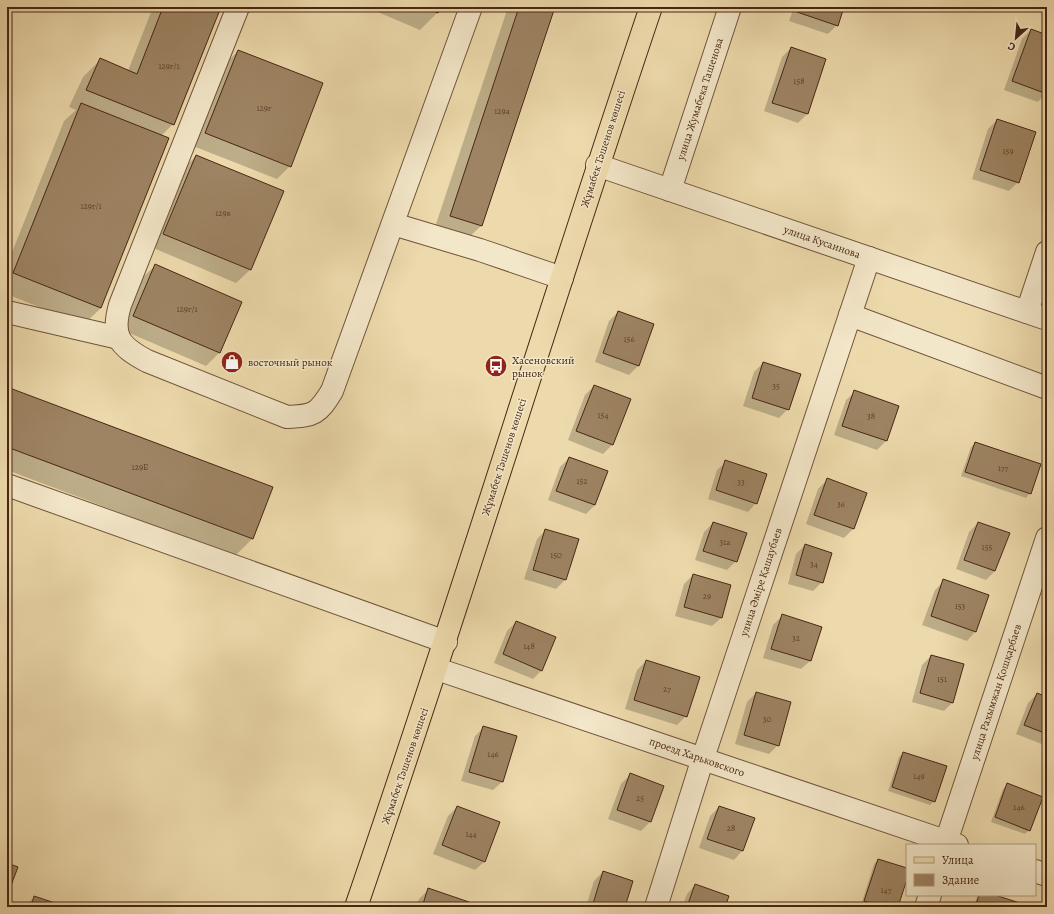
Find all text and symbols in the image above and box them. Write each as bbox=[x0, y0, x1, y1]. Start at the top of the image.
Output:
north arrow bbox=[996, 18, 1036, 58]
street label: улица Жумабека Ташенова bbox=[673, 35, 727, 163]
text: С bbox=[1005, 38, 1018, 55]
house number: 129г/1 bbox=[158, 60, 180, 72]
house number: 158 bbox=[793, 75, 805, 87]
street label: Жұмабек Тәшенов көшесі bbox=[577, 88, 629, 210]
house number: 129г bbox=[256, 102, 272, 114]
house number: 129а bbox=[494, 105, 511, 117]
house number: 159 bbox=[1002, 145, 1014, 157]
house number: 129г/1 bbox=[80, 200, 102, 212]
house number: 129в bbox=[215, 207, 231, 219]
street label: улица Кусаинова bbox=[781, 222, 863, 262]
house number: 129г/1 bbox=[176, 303, 198, 315]
house number: 156 bbox=[623, 333, 635, 345]
shop icon: восточный рынок bbox=[219, 349, 245, 375]
bus stop icon: Хасеновский рынок bbox=[483, 353, 509, 379]
place label: Хасеновский рынок bbox=[512, 353, 574, 381]
place label: восточный рынок bbox=[248, 355, 333, 370]
house number: 35 bbox=[772, 380, 780, 392]
street label: Жұмабек Тәшенов көшесі bbox=[478, 396, 530, 518]
house number: 154 bbox=[597, 409, 609, 421]
house number: 38 bbox=[867, 410, 875, 422]
house number: 129Б bbox=[132, 461, 148, 473]
house number: 177 bbox=[998, 462, 1009, 474]
house number: 152 bbox=[576, 475, 588, 487]
house number: 33 bbox=[737, 476, 745, 488]
house number: 36 bbox=[837, 498, 845, 510]
street label: улица Әміре Қашаубаев bbox=[736, 526, 786, 639]
house number: 31а bbox=[720, 536, 731, 548]
house number: 155 bbox=[982, 541, 993, 553]
house number: 150 bbox=[550, 549, 562, 561]
house number: 34 bbox=[810, 558, 818, 570]
house number: 29 bbox=[703, 590, 711, 602]
house number: 153 bbox=[955, 600, 966, 612]
street label: улица Рахымжан Қошқарбаев bbox=[967, 622, 1025, 763]
house number: 32 bbox=[792, 632, 801, 644]
house number: 148 bbox=[523, 640, 535, 652]
house number: 151 bbox=[937, 673, 947, 685]
house number: 27 bbox=[663, 683, 671, 695]
street label: Жұмабек Тәшенов көшесі bbox=[378, 706, 432, 826]
house number: 30 bbox=[763, 713, 771, 725]
street label: проезд Харьковского bbox=[647, 734, 747, 780]
house number: 146 bbox=[487, 748, 499, 760]
house number: 149 bbox=[913, 770, 925, 782]
house number: 25 bbox=[636, 792, 644, 804]
house number: 146 bbox=[1013, 801, 1025, 813]
house number: 28 bbox=[727, 822, 735, 834]
house number: 144 bbox=[465, 828, 477, 840]
legend bbox=[906, 844, 1036, 896]
text: Улица bbox=[942, 852, 974, 868]
text: Здание bbox=[942, 872, 979, 888]
house number: 147 bbox=[881, 884, 892, 896]

